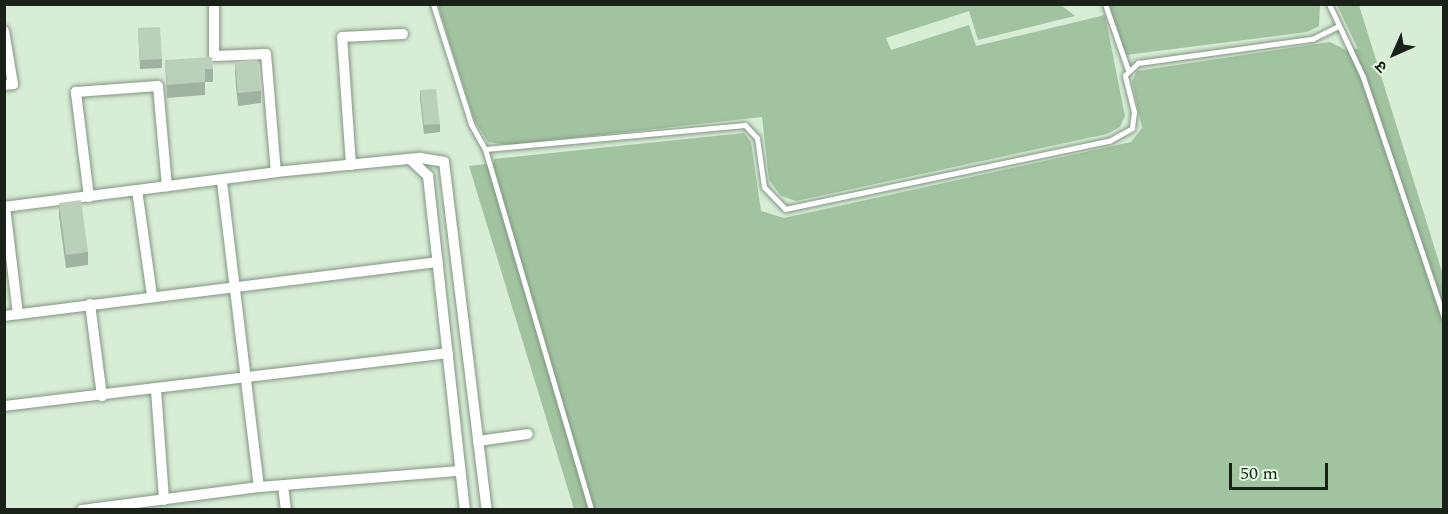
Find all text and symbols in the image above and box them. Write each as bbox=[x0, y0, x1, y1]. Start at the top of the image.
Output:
north arrow bbox=[1364, 24, 1424, 84]
text: उ bbox=[1369, 55, 1393, 79]
scale bar bbox=[1232, 451, 1331, 489]
text: 50 m bbox=[1240, 460, 1278, 487]

